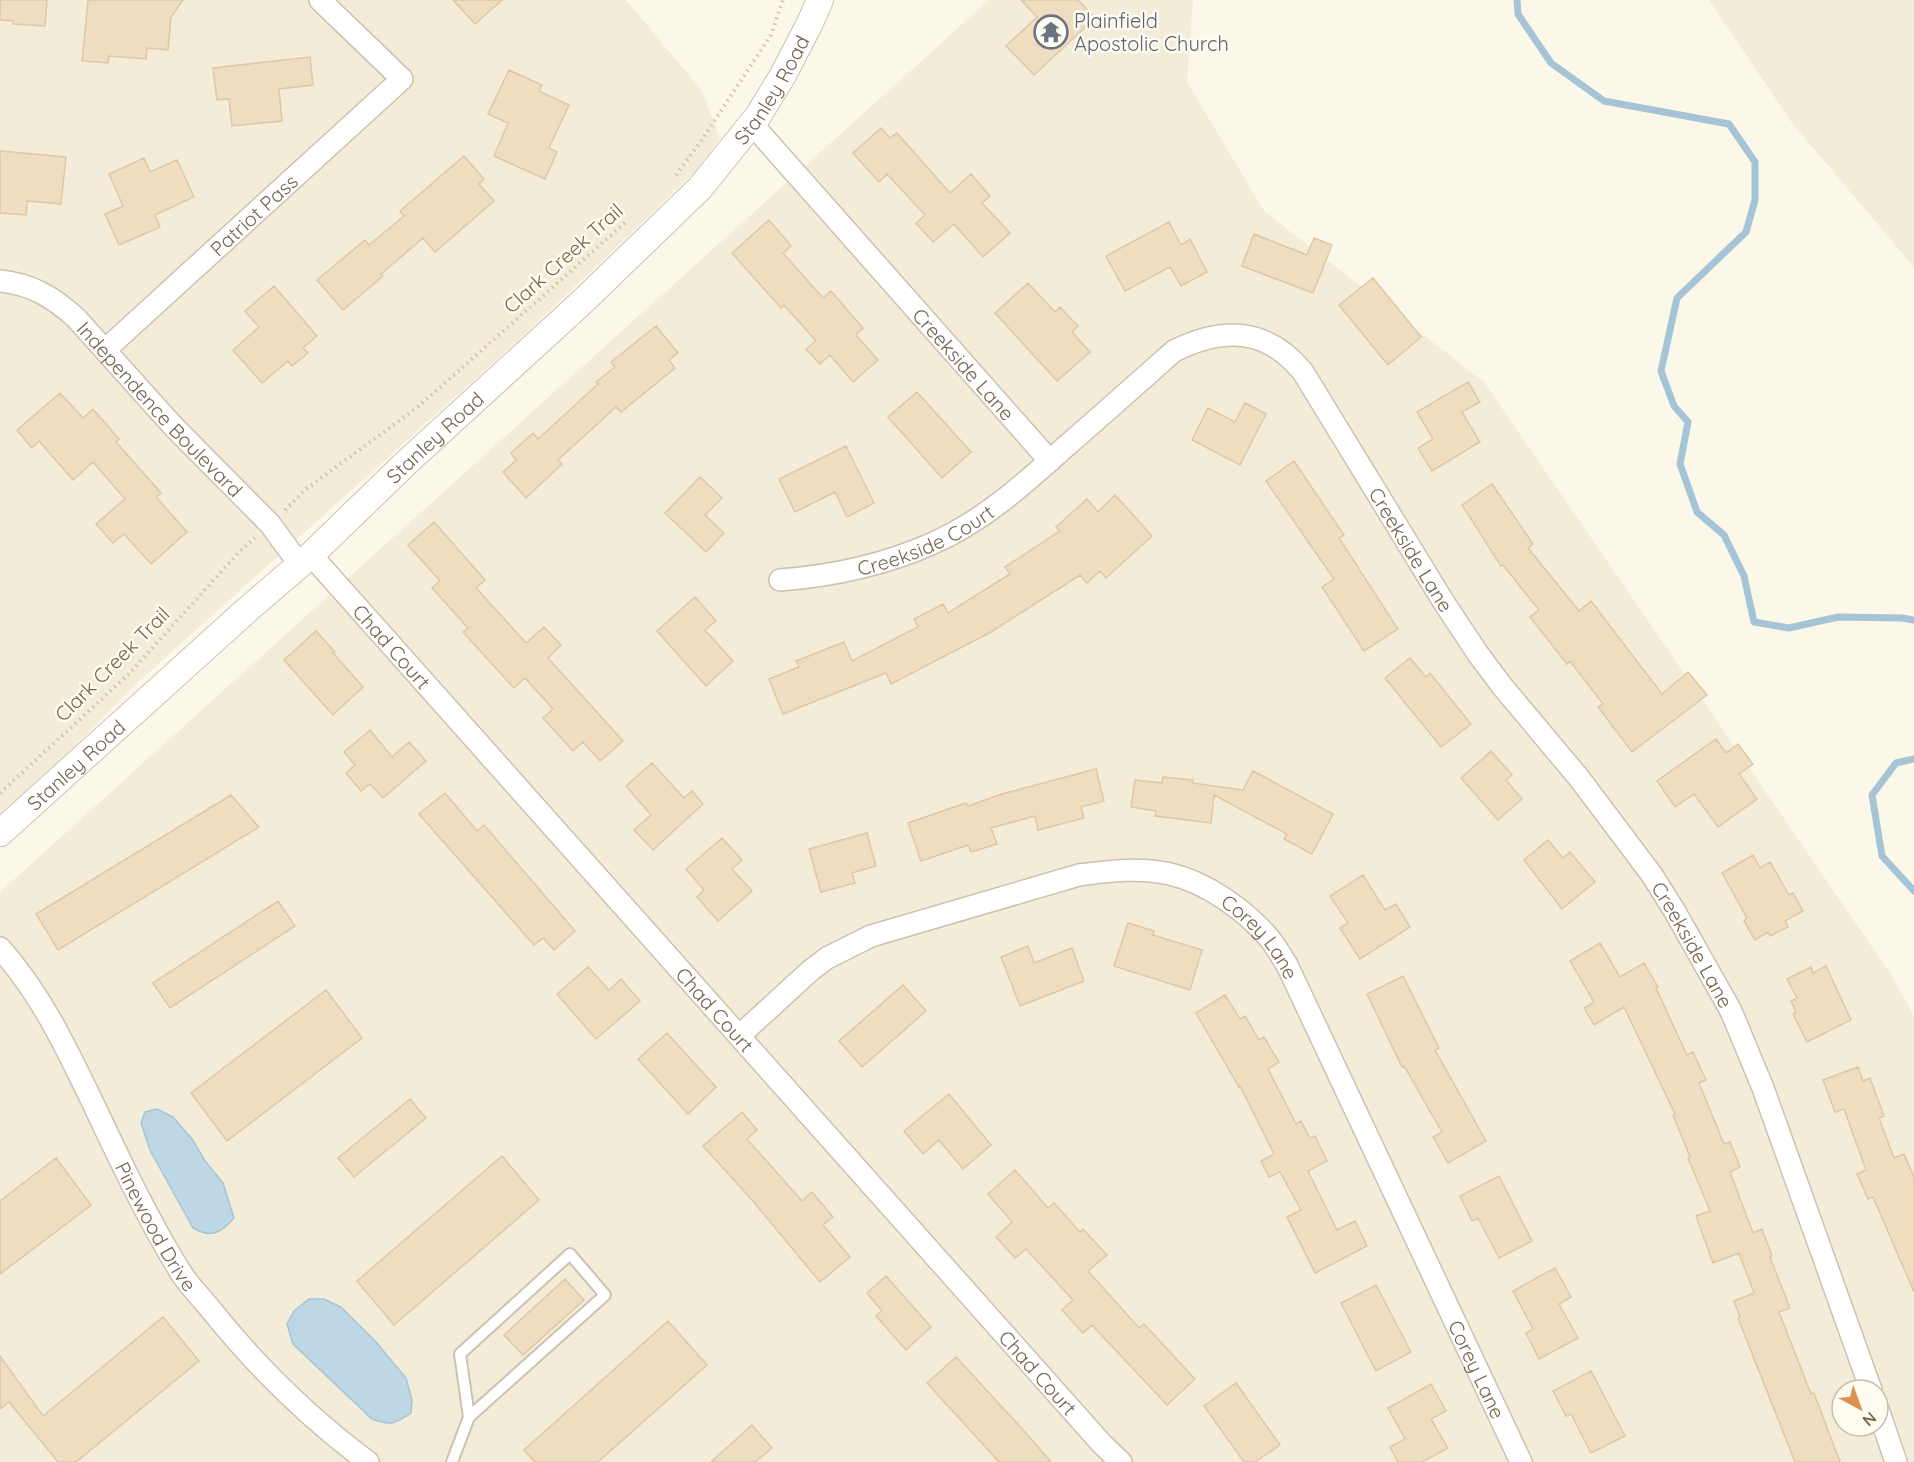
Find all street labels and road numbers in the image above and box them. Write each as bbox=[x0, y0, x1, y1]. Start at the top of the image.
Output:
street label: Stanley Road bbox=[728, 31, 814, 149]
street label: Patriot Pass bbox=[204, 168, 302, 261]
street label: Clark Creek Trail bbox=[498, 198, 628, 318]
street label: Creekside Lane bbox=[908, 302, 1020, 425]
street label: Independence Boulevard bbox=[72, 316, 248, 502]
street label: Stanley Road bbox=[381, 386, 489, 488]
street label: Creekside Lane bbox=[1364, 482, 1459, 617]
street label: Creekside Court bbox=[854, 499, 999, 580]
street label: Chad Court bbox=[348, 599, 437, 694]
street label: Clark Creek Trail bbox=[49, 601, 175, 727]
street label: Stanley Road bbox=[21, 714, 130, 815]
street label: Creekside Lane bbox=[1647, 877, 1739, 1012]
street label: Corey Lane bbox=[1217, 888, 1304, 983]
street label: Chad Court bbox=[671, 962, 760, 1057]
street label: Pinewood Drive bbox=[110, 1158, 202, 1296]
street label: Corey Lane bbox=[1443, 1316, 1511, 1423]
street label: Chad Court bbox=[994, 1325, 1083, 1420]

